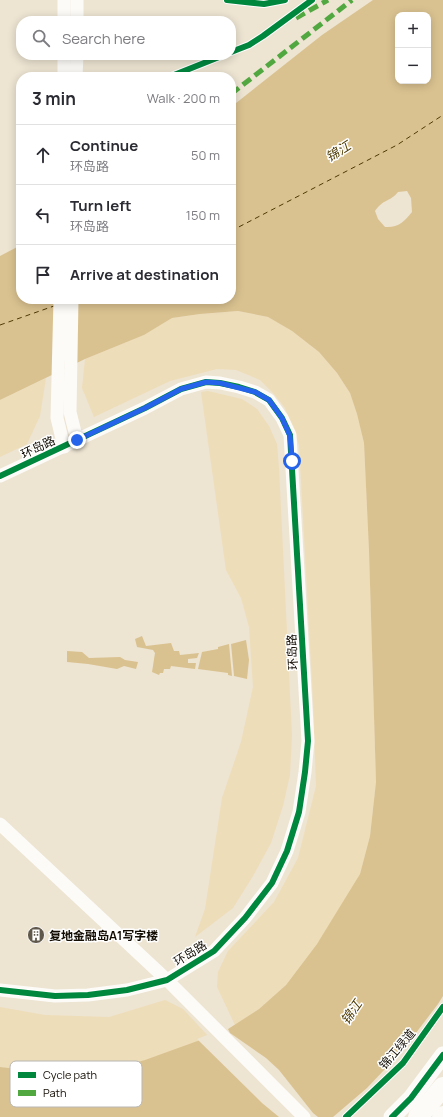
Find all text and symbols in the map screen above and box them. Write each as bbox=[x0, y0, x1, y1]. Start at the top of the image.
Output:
map controls bbox=[395, 12, 431, 84]
button: + bbox=[395, 12, 431, 48]
search box bbox=[16, 16, 236, 60]
icon: search bbox=[30, 27, 52, 49]
text: Search here bbox=[62, 28, 145, 49]
button: − bbox=[395, 48, 431, 84]
text: 3 min bbox=[32, 87, 76, 110]
text: Walk · 200 m bbox=[147, 89, 220, 107]
text: Continue bbox=[70, 135, 138, 156]
water label: 锦江 bbox=[322, 135, 355, 166]
icon: ahead bbox=[32, 144, 54, 166]
text: 50 m bbox=[191, 146, 220, 164]
text: 环岛路 bbox=[70, 157, 109, 175]
text: Turn left bbox=[70, 195, 132, 216]
icon: left bbox=[32, 204, 54, 226]
text: 150 m bbox=[186, 206, 220, 224]
text: 环岛路 bbox=[70, 217, 109, 235]
icon: arrive bbox=[32, 264, 54, 286]
text: Arrive at destination bbox=[70, 264, 219, 285]
route end bbox=[68, 431, 86, 449]
street label: 环岛路 bbox=[18, 432, 58, 462]
route start bbox=[283, 452, 301, 470]
street label: 环岛路 bbox=[283, 634, 301, 670]
building icon: 复地金融岛A1写字楼 bbox=[26, 925, 46, 945]
place label: 复地金融岛A1写字楼 bbox=[49, 927, 158, 944]
street label: 环岛路 bbox=[170, 936, 210, 970]
water label: 锦江 bbox=[336, 995, 367, 1028]
street label: 锦江绿道 bbox=[375, 1025, 419, 1073]
legend bbox=[10, 1061, 142, 1107]
text: Cycle path bbox=[43, 1067, 97, 1082]
text: Path bbox=[43, 1085, 66, 1100]

